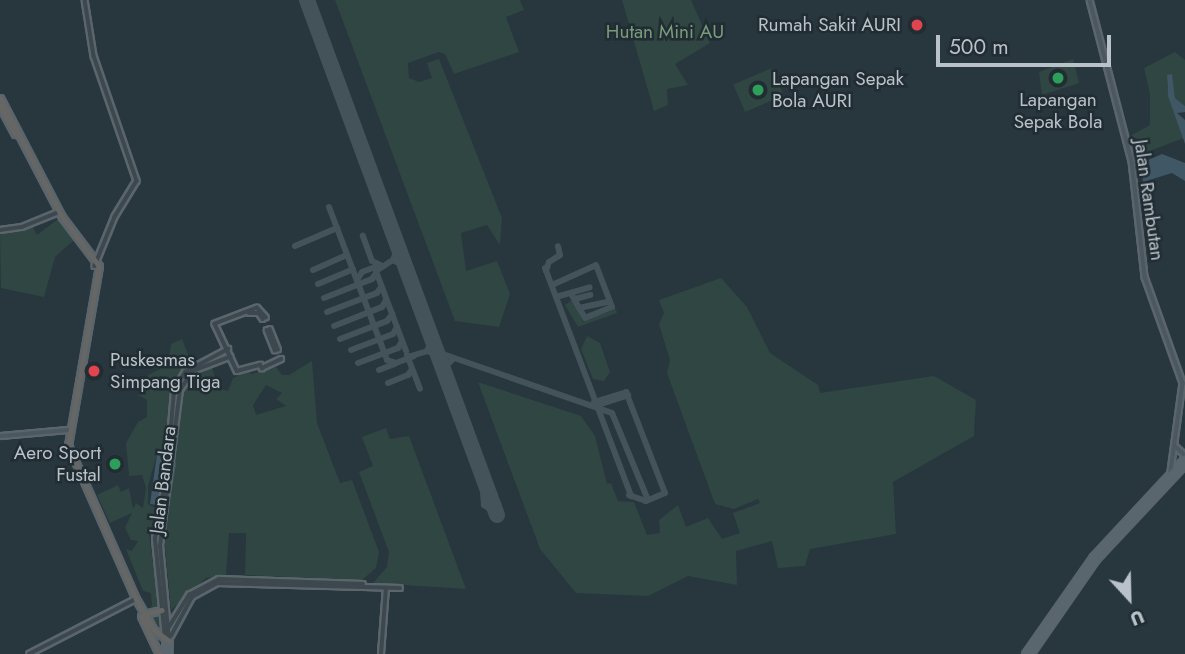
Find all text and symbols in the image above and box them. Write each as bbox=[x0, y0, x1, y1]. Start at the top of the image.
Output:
place label: Rumah Sakit AURI bbox=[758, 14, 901, 36]
marker: Rumah Sakit AURI bbox=[907, 15, 927, 35]
park label: Hutan Mini AU bbox=[606, 21, 724, 43]
scale bar bbox=[940, 21, 1115, 65]
text: 500 m bbox=[949, 32, 1009, 62]
place label: Lapangan Sepak Bola AURI bbox=[772, 68, 904, 112]
marker: Lapangan Sepak Bola bbox=[1050, 70, 1066, 86]
marker: Lapangan Sepak Bola AURI bbox=[750, 82, 766, 98]
place label: Lapangan Sepak Bola bbox=[1014, 89, 1102, 133]
street label: Jalan Rambutan bbox=[1129, 138, 1169, 262]
place label: Puskesmas Simpang Tiga bbox=[110, 349, 220, 393]
marker: Puskesmas Simpang Tiga bbox=[84, 361, 104, 381]
street label: Jalan Bandara bbox=[145, 425, 181, 535]
place label: Aero Sport Fustal bbox=[14, 442, 101, 486]
marker: Aero Sport Fustal bbox=[107, 456, 123, 472]
north arrow bbox=[1094, 563, 1164, 633]
text: U bbox=[1126, 603, 1148, 633]

